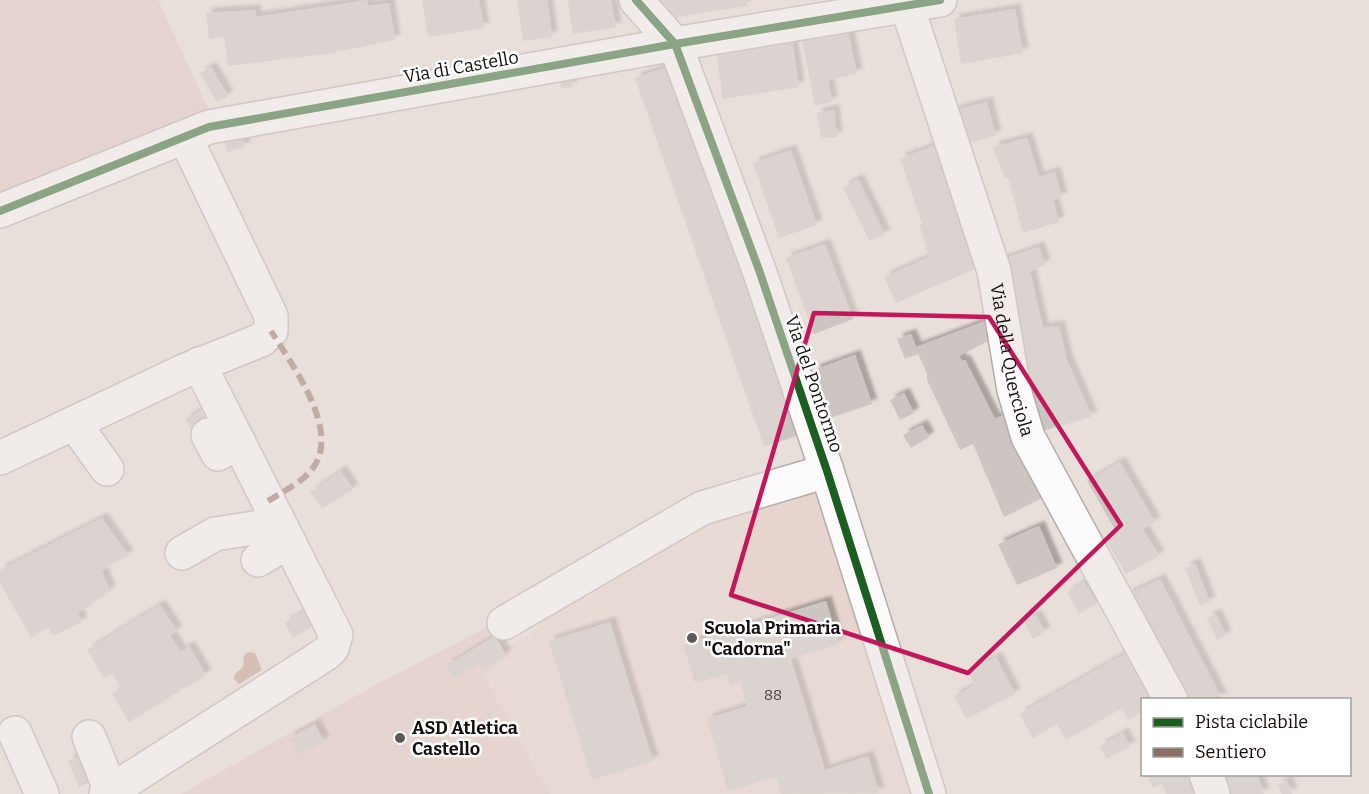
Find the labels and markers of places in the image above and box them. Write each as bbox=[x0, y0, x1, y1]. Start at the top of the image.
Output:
place label: Scuola Primaria "Cadorna" bbox=[704, 617, 841, 660]
marker: Scuola Primaria "Cadorna" bbox=[685, 631, 699, 645]
place label: ASD Atletica Castello bbox=[412, 717, 518, 760]
marker: ASD Atletica Castello bbox=[393, 731, 407, 745]

